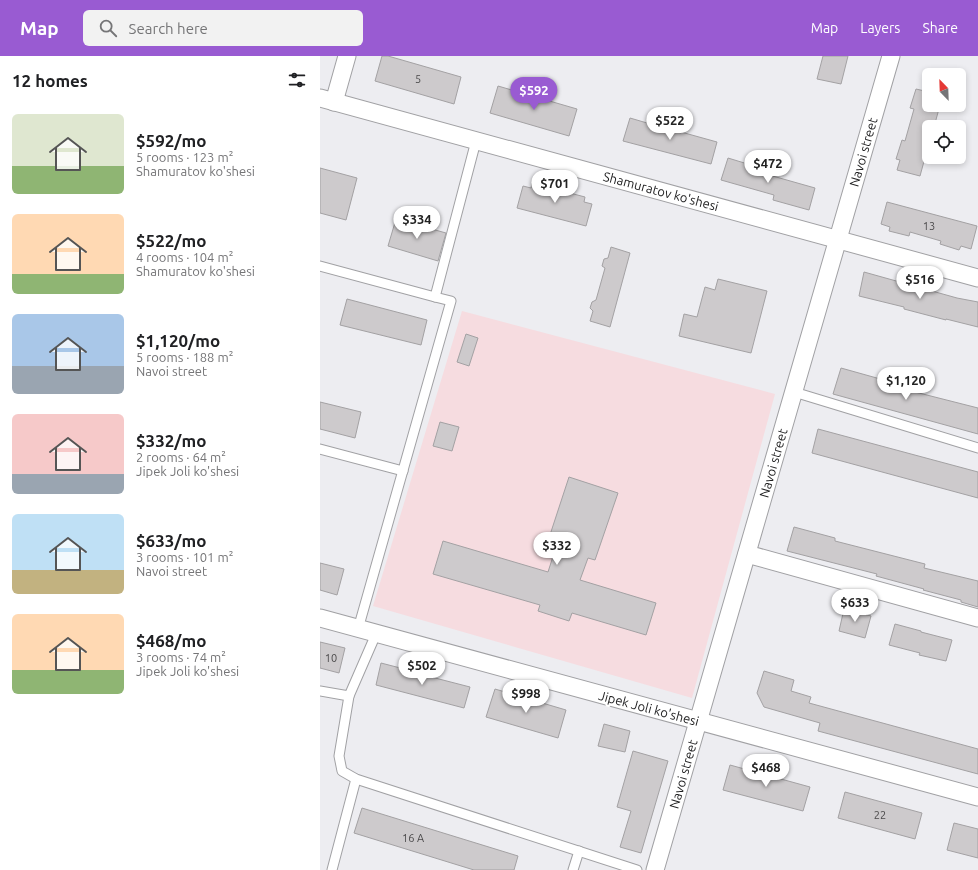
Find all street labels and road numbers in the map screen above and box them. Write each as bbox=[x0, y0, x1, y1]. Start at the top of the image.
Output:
street label: Navoi street bbox=[846, 116, 880, 188]
street label: Shamuratov ko'shesi bbox=[602, 169, 720, 213]
street label: Navoi street bbox=[756, 427, 790, 499]
street label: Jipek Joli ko'shesi bbox=[597, 688, 701, 728]
street label: Navoi street bbox=[666, 738, 700, 810]

